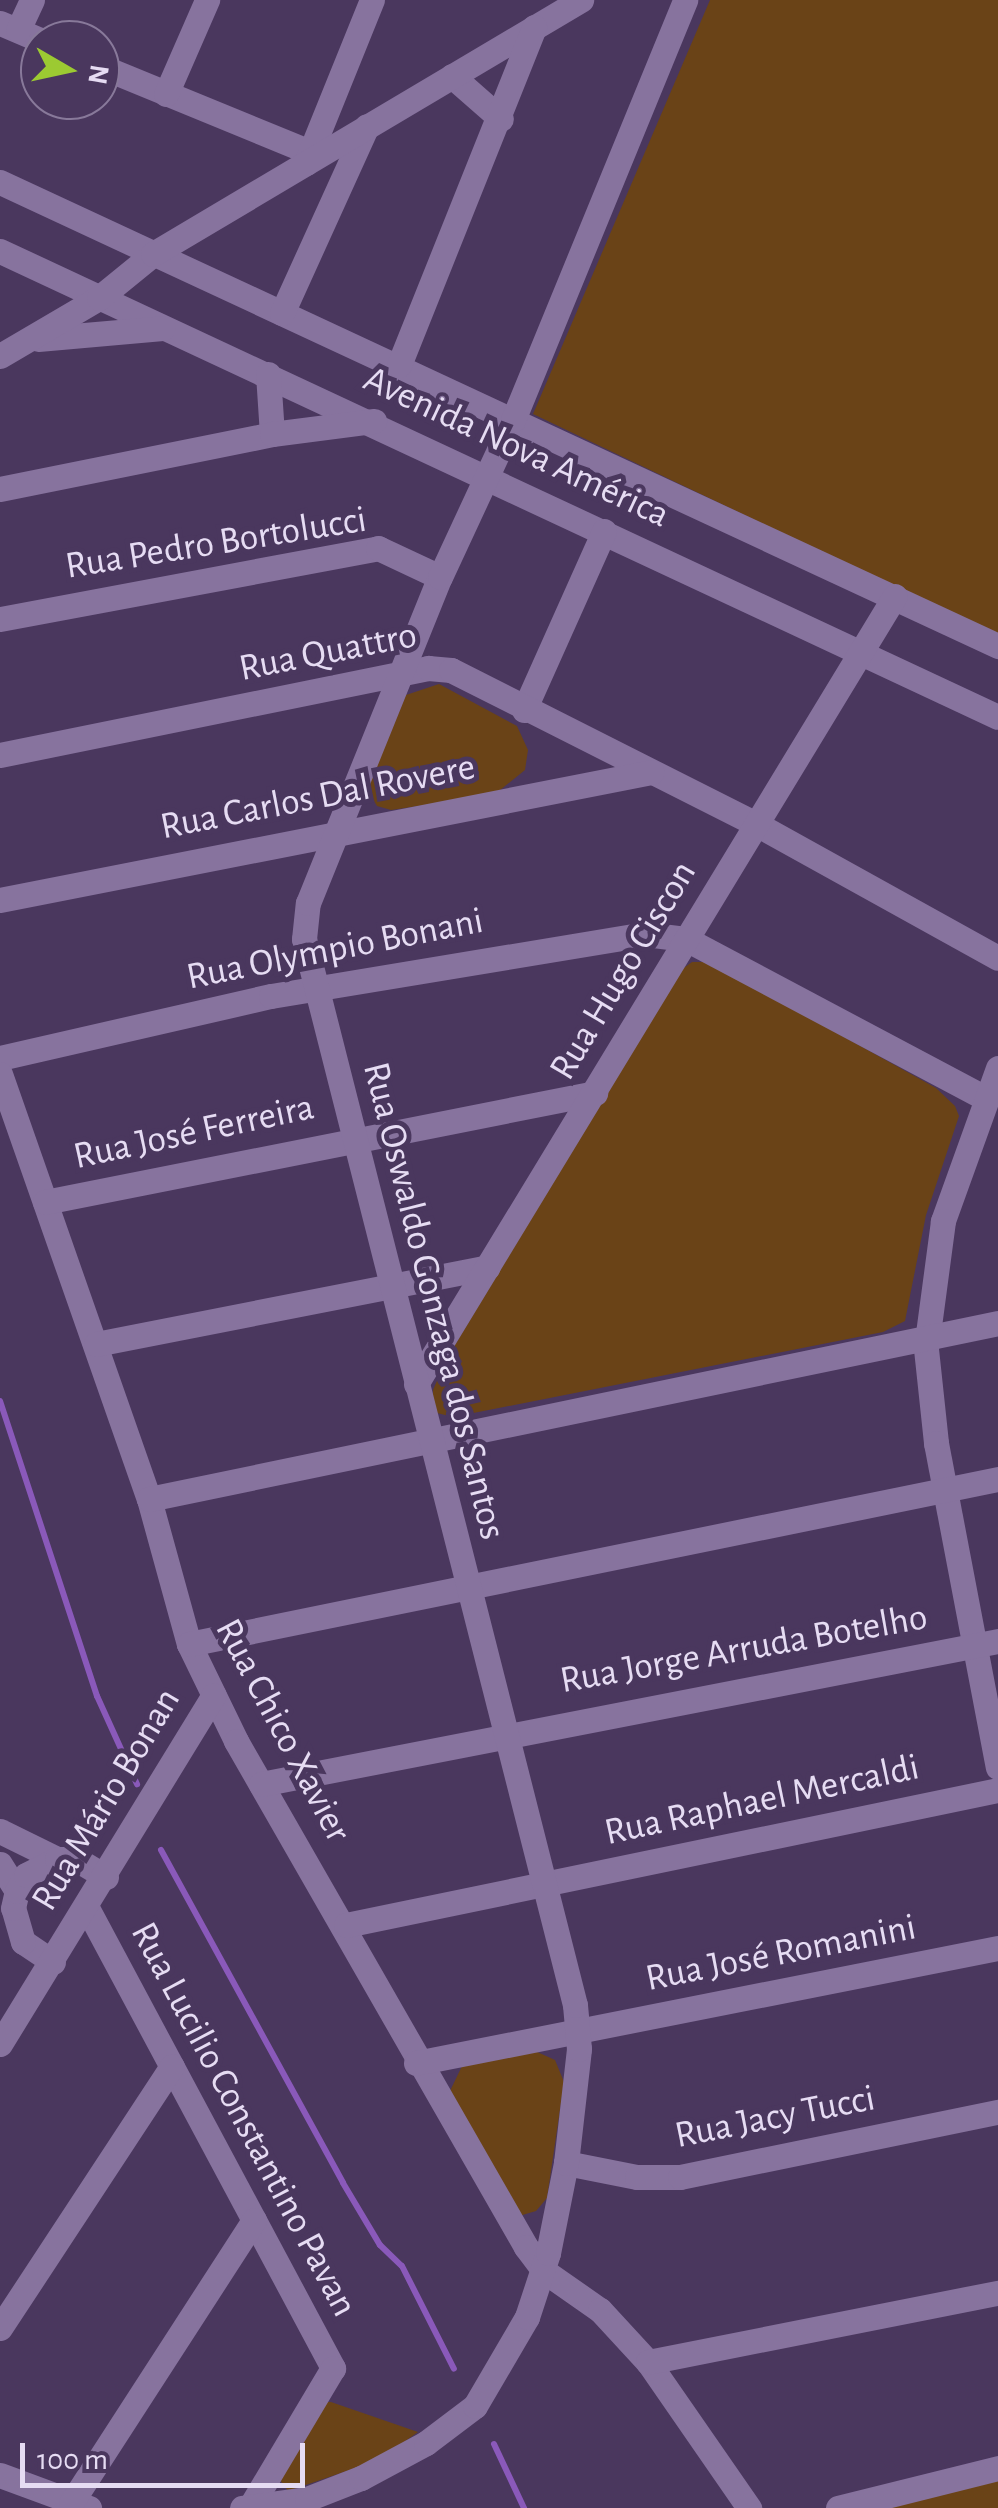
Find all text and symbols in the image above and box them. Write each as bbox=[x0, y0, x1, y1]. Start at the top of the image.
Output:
north arrow bbox=[20, 20, 120, 120]
text: N bbox=[82, 63, 113, 86]
street label: Avenida Nova América bbox=[356, 357, 676, 539]
street label: Rua Pedro Bortolucci bbox=[62, 498, 370, 590]
street label: Rua Quattro bbox=[235, 613, 421, 693]
street label: Rua Carlos Dal Rovere bbox=[157, 745, 479, 851]
street label: Rua Hugo Ciscon bbox=[541, 853, 707, 1089]
street label: Rua Olympio Bonani bbox=[183, 899, 487, 1001]
street label: Rua Oswaldo Gonzaga dos Santos bbox=[352, 1058, 514, 1544]
street label: Rua José Ferreira bbox=[70, 1085, 318, 1181]
street label: Rua Jorge Arruda Botelho bbox=[557, 1595, 931, 1705]
street label: Rua Chico Xavier bbox=[204, 1612, 360, 1850]
street label: Rua Mário Bonan bbox=[23, 1681, 191, 1919]
street label: Rua Raphael Mercaldi bbox=[601, 1745, 923, 1857]
street label: Rua José Romanini bbox=[642, 1905, 920, 2003]
street label: Rua Lucilio Constantino Pavan bbox=[120, 1915, 366, 2325]
street label: Rua Jacy Tucci bbox=[671, 2076, 879, 2160]
scale bar bbox=[25, 2423, 310, 2485]
text: 100 m bbox=[37, 2445, 108, 2475]

